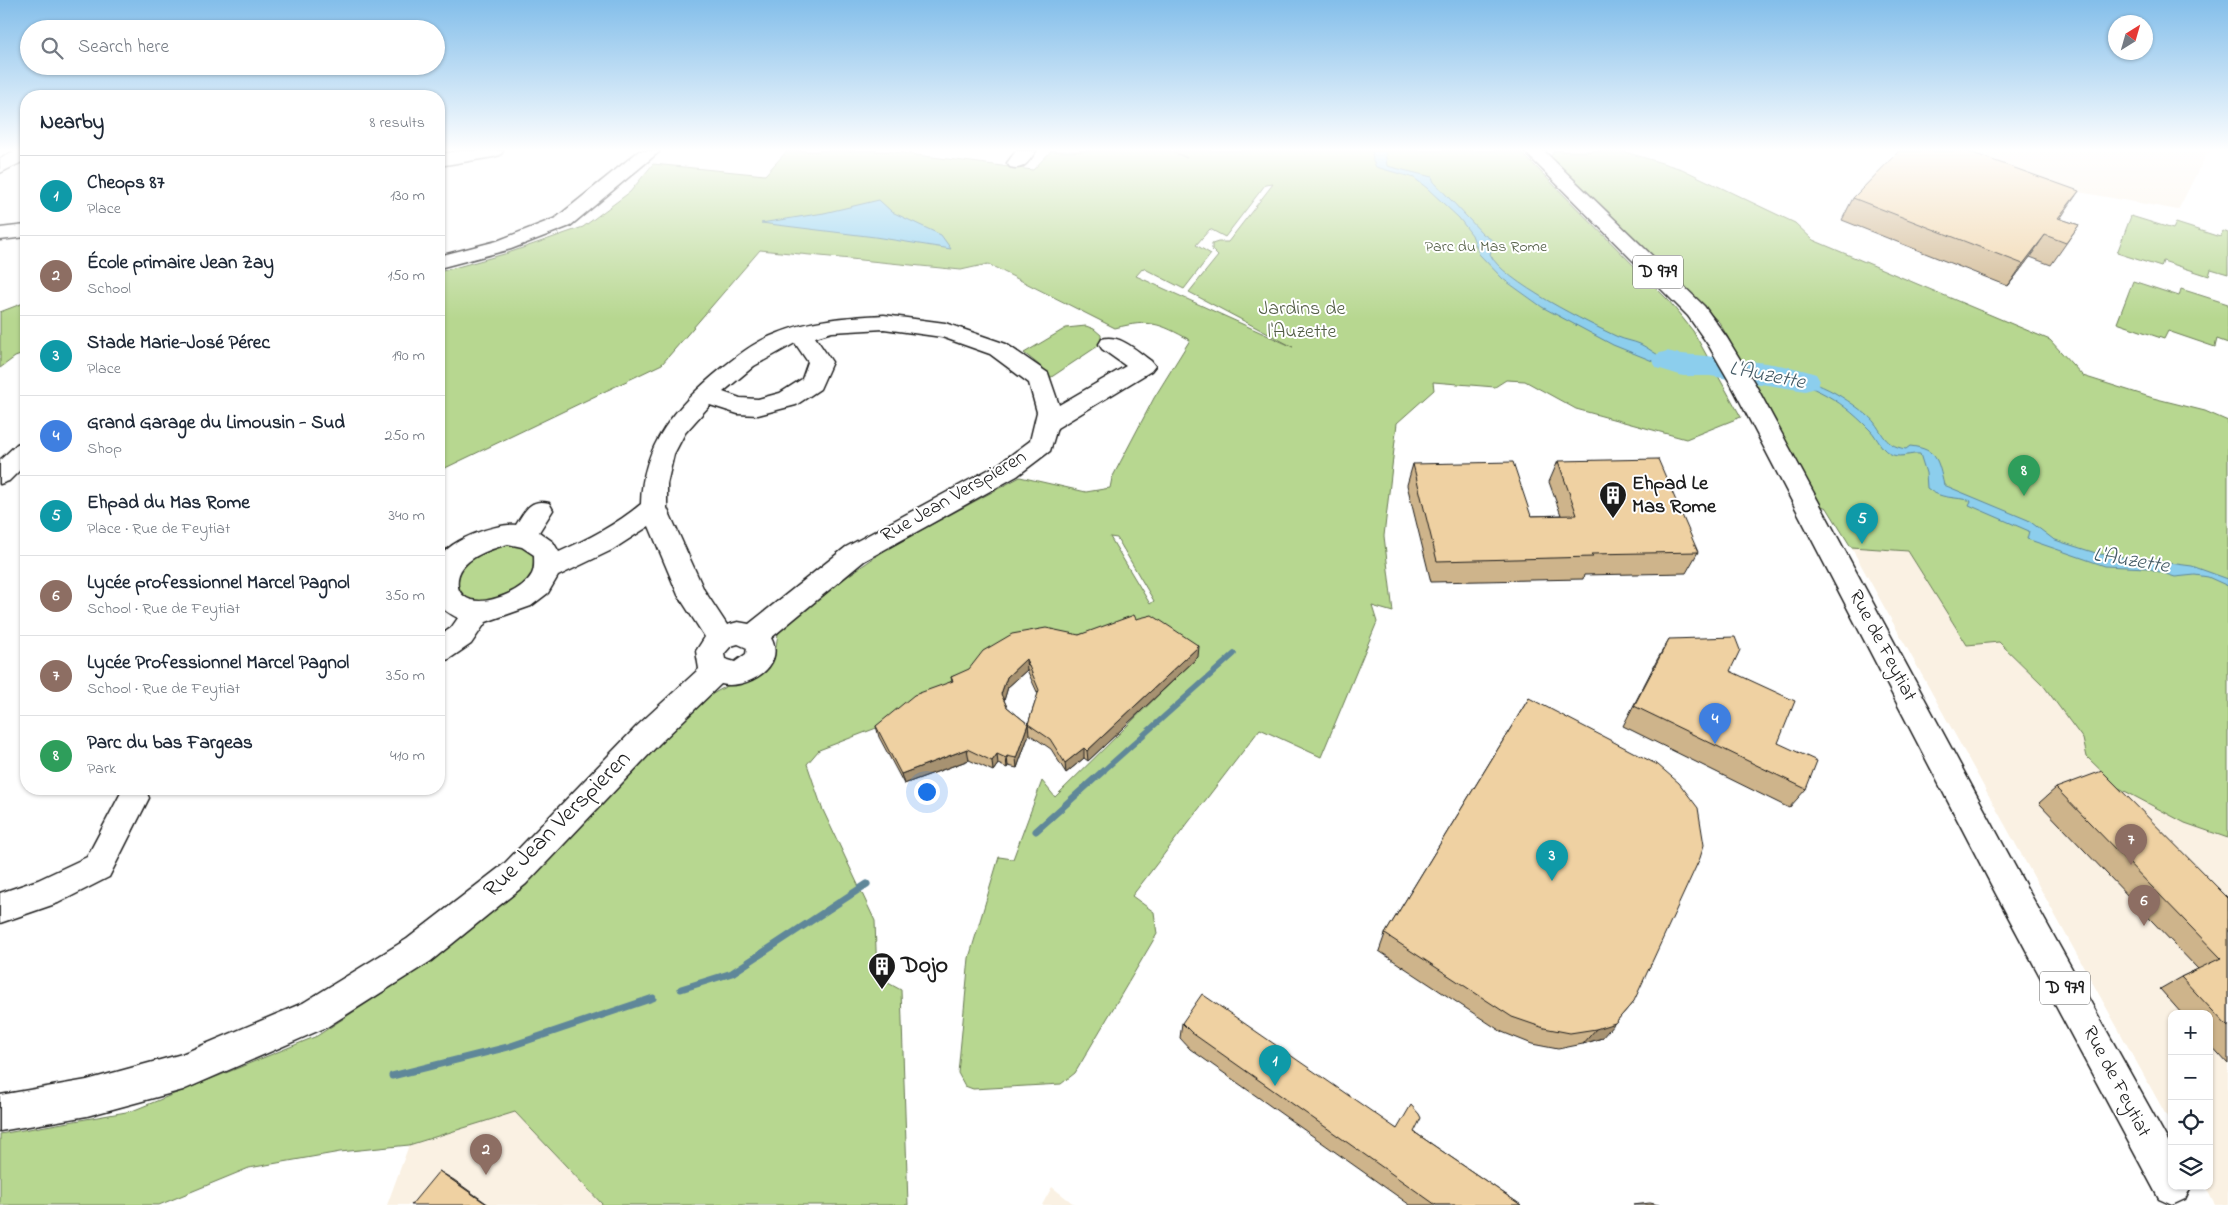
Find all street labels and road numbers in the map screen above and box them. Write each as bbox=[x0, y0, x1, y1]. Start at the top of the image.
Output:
road number: D 979 bbox=[1633, 256, 1683, 288]
street label: Rue Jean Verspieren bbox=[876, 443, 1032, 551]
street label: Rue de Feytiat bbox=[1840, 585, 1924, 707]
street label: Rue Jean Verspieren bbox=[476, 743, 640, 907]
road number: D 979 bbox=[2040, 971, 2090, 1004]
street label: Rue de Feytiat bbox=[2074, 1021, 2158, 1143]

